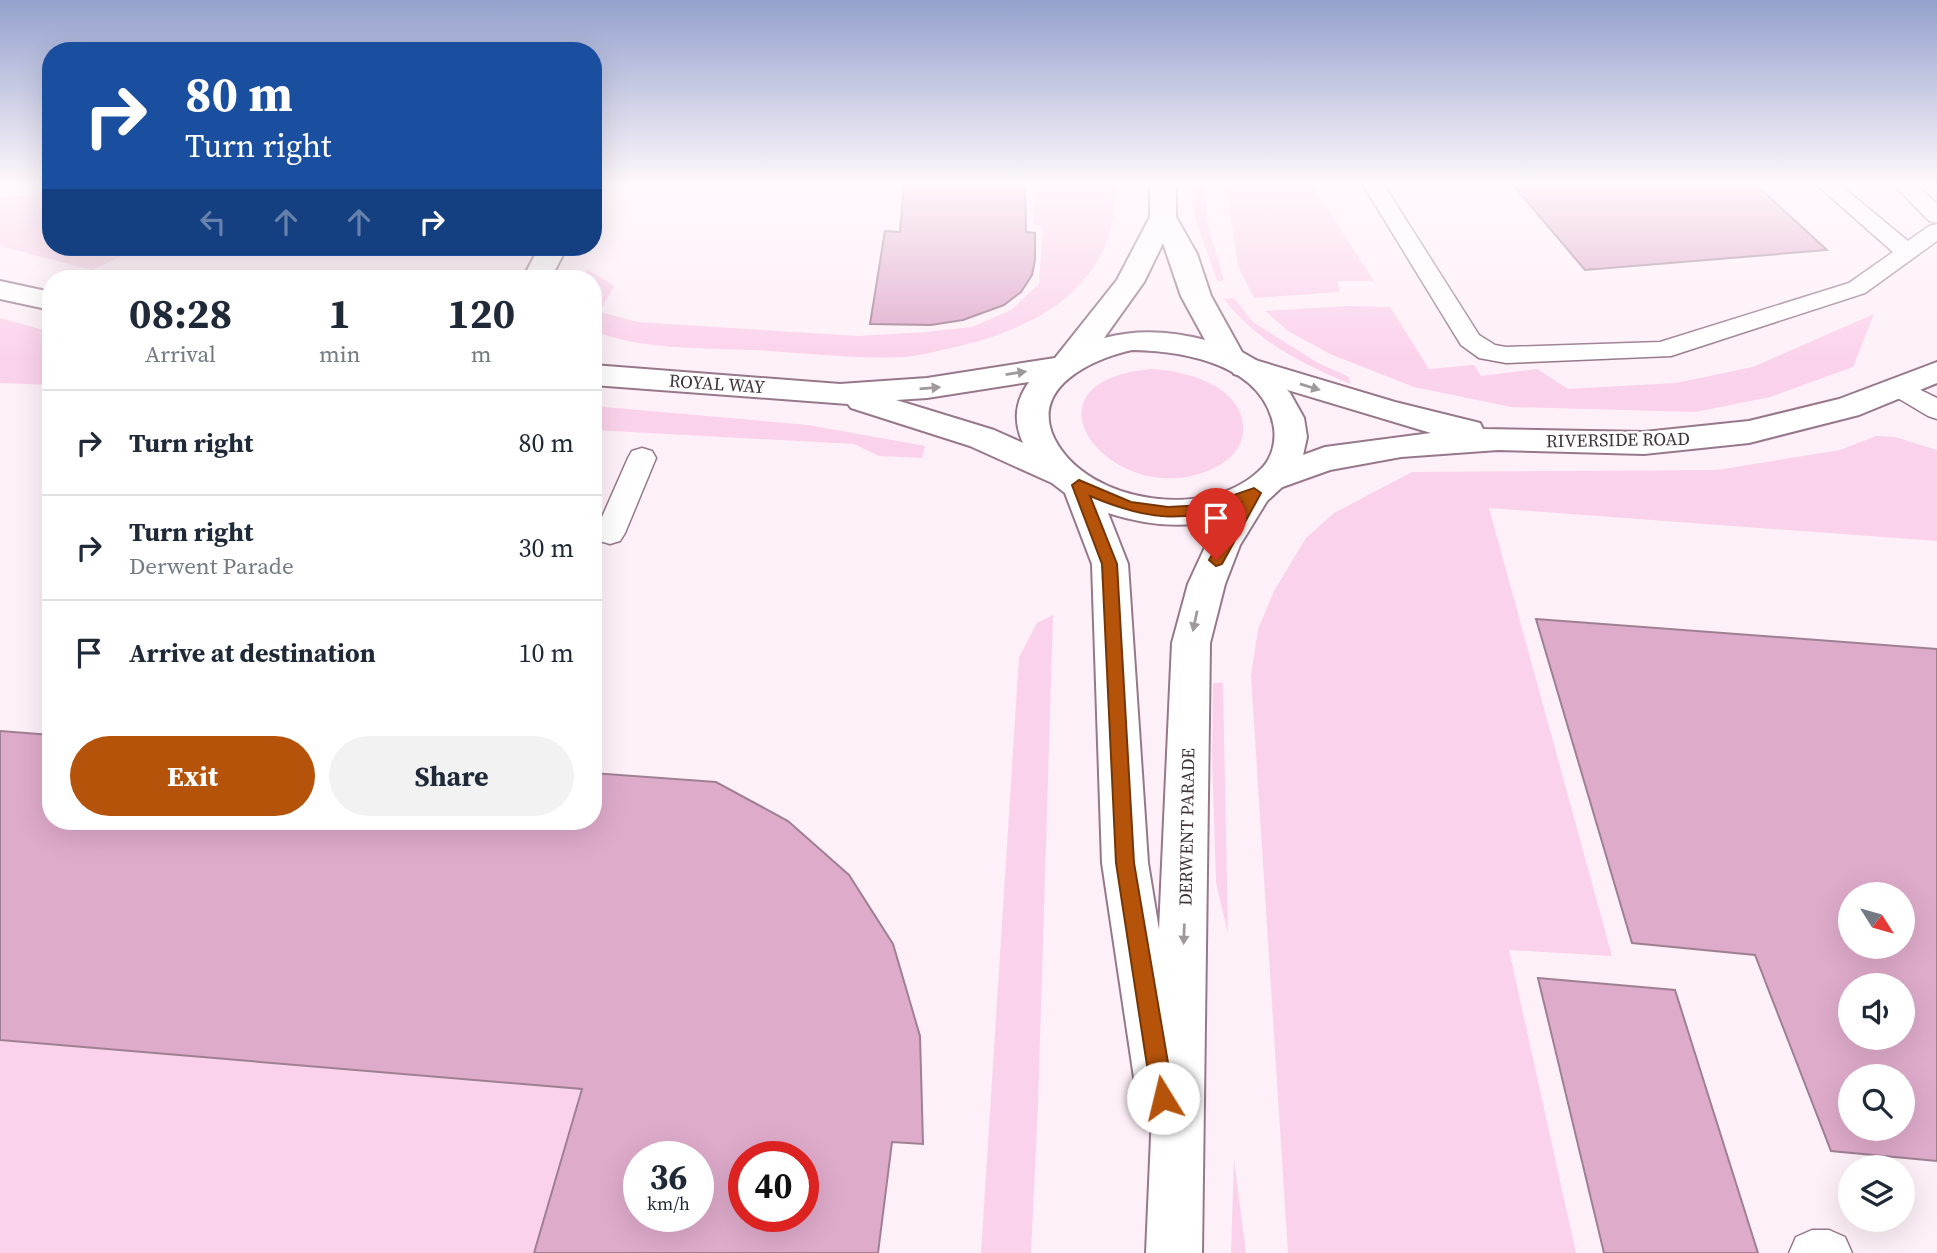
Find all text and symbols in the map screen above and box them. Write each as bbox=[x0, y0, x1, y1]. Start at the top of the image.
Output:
text: 80 m bbox=[185, 60, 293, 127]
icon: right bbox=[70, 70, 161, 161]
text: Turn right bbox=[185, 124, 331, 168]
icon: left bbox=[194, 203, 232, 241]
icon: ahead bbox=[267, 203, 305, 241]
icon: ahead bbox=[340, 203, 378, 241]
icon: right bbox=[413, 203, 451, 241]
text: 08:28 bbox=[129, 284, 232, 342]
text: 1 bbox=[328, 284, 351, 342]
text: 120 bbox=[447, 284, 515, 342]
text: Arrival bbox=[145, 338, 216, 370]
text: min bbox=[319, 338, 360, 370]
text: m bbox=[471, 338, 492, 370]
one-way arrow bbox=[1005, 367, 1027, 378]
street label: ROYAL WAY bbox=[668, 368, 767, 399]
one-way arrow bbox=[920, 382, 942, 393]
one-way arrow bbox=[1300, 382, 1321, 392]
icon: right bbox=[70, 424, 108, 462]
text: Turn right bbox=[129, 425, 253, 461]
text: 80 m bbox=[519, 425, 574, 461]
street label: RIVERSIDE ROAD bbox=[1546, 426, 1690, 453]
pin bbox=[1186, 488, 1246, 560]
icon: arrive bbox=[1197, 499, 1235, 537]
text: Turn right bbox=[129, 514, 253, 550]
icon: right bbox=[70, 529, 108, 567]
text: 30 m bbox=[519, 530, 574, 566]
text: Derwent Parade bbox=[129, 550, 294, 582]
one-way arrow bbox=[1190, 610, 1201, 632]
icon: arrive bbox=[70, 634, 108, 672]
text: Arrive at destination bbox=[129, 635, 376, 671]
text: 10 m bbox=[519, 635, 574, 671]
button: Exit bbox=[70, 736, 315, 816]
button: Share bbox=[329, 736, 574, 816]
street label: DERWENT PARADE bbox=[1173, 748, 1200, 906]
north arrow bbox=[1838, 882, 1914, 959]
map controls bbox=[1838, 882, 1915, 1232]
one-way arrow bbox=[1178, 923, 1190, 945]
button: sound bbox=[1838, 973, 1915, 1050]
position arrow bbox=[1126, 1061, 1200, 1135]
button: search bbox=[1838, 1064, 1915, 1141]
speed limit sign: 40 bbox=[728, 1141, 819, 1232]
text: 36 bbox=[650, 1153, 687, 1201]
button: layers bbox=[1838, 1155, 1915, 1232]
text: km/h bbox=[647, 1191, 690, 1216]

